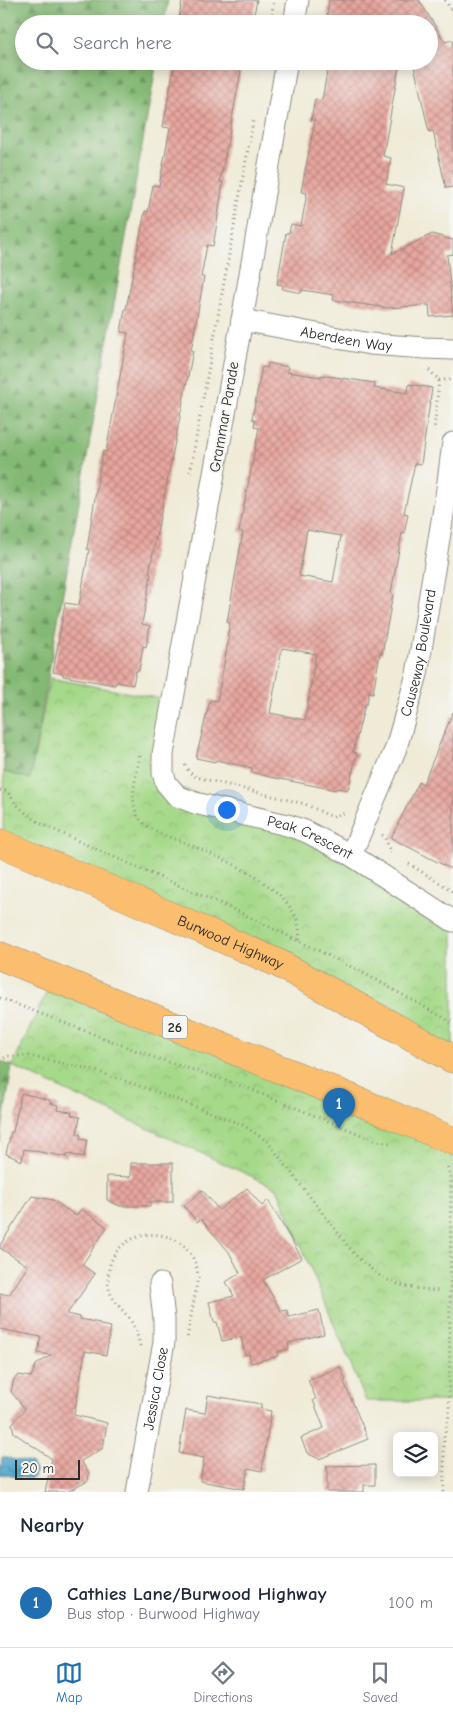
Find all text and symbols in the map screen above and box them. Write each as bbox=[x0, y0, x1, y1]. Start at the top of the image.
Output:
search box bbox=[15, 15, 438, 70]
icon: search bbox=[33, 29, 61, 57]
text: Search here bbox=[73, 32, 172, 54]
street label: Aberdeen Way bbox=[299, 322, 393, 355]
street label: Grammar Parade bbox=[205, 360, 243, 474]
street label: Causeway Boulevard bbox=[396, 588, 440, 719]
your location bbox=[214, 797, 240, 823]
street label: Peak Crescent bbox=[265, 812, 356, 863]
street label: Burwood Highway bbox=[175, 911, 287, 974]
road number: 26 bbox=[162, 1016, 188, 1038]
pin: 1 bbox=[323, 1088, 355, 1129]
street label: Jessica Close bbox=[139, 1345, 172, 1432]
map controls bbox=[393, 1432, 438, 1477]
button: layers bbox=[393, 1432, 438, 1477]
scale bar bbox=[15, 1457, 80, 1480]
text: 20 m bbox=[22, 1460, 54, 1477]
text: Nearby bbox=[20, 1513, 84, 1537]
text: Cathies Lane/Burwood Highway bbox=[67, 1583, 326, 1605]
text: 1 bbox=[33, 1594, 39, 1612]
text: 100 m bbox=[389, 1594, 433, 1612]
text: Bus stop · Burwood Highway bbox=[67, 1605, 260, 1623]
tab: Map bbox=[55, 1659, 83, 1706]
tab: Directions bbox=[193, 1659, 253, 1706]
tab: Saved bbox=[363, 1659, 398, 1706]

